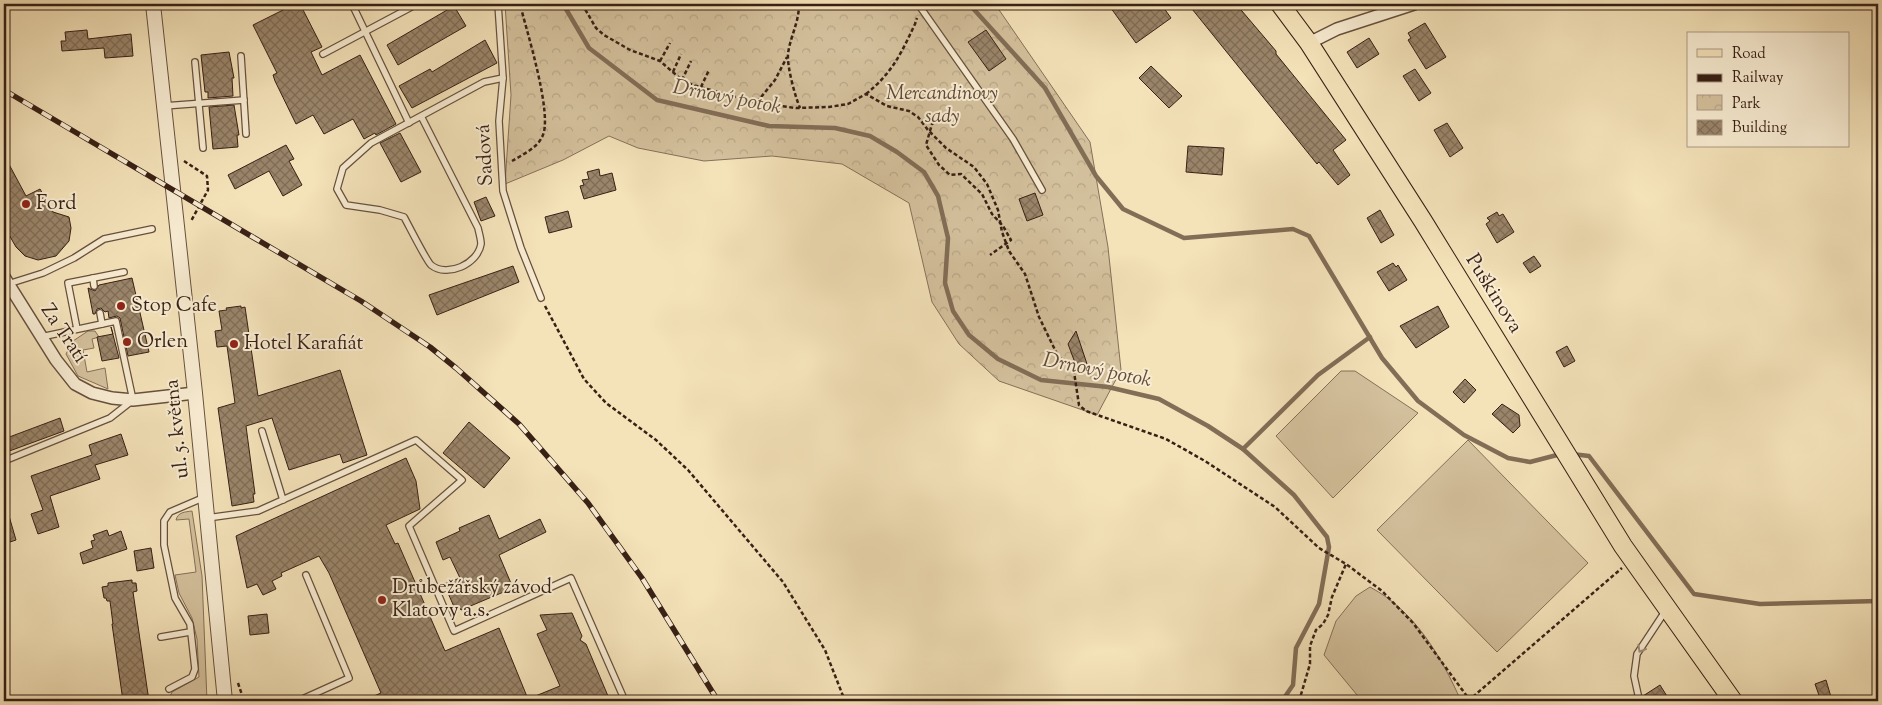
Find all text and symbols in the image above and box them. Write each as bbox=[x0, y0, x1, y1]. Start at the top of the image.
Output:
legend bbox=[1687, 32, 1850, 148]
text: Road bbox=[1732, 44, 1766, 65]
text: Railway bbox=[1732, 68, 1784, 89]
water label: Drnový potok bbox=[670, 73, 784, 123]
park label: Mercandinovy sady bbox=[886, 80, 998, 132]
text: Park bbox=[1732, 94, 1761, 115]
text: Building bbox=[1732, 118, 1787, 139]
street label: Sadová bbox=[470, 123, 502, 187]
place label: Ford bbox=[36, 190, 77, 219]
marker: Ford bbox=[20, 198, 32, 210]
street label: Puškinova bbox=[1457, 249, 1529, 339]
place label: Stop Cafe bbox=[131, 292, 217, 321]
street label: Za Tratí bbox=[32, 298, 94, 370]
marker: Stop Cafe bbox=[115, 300, 127, 312]
place label: Orlen bbox=[137, 328, 188, 357]
place label: Hotel Karafiát bbox=[244, 330, 364, 359]
marker: Orlen bbox=[121, 336, 133, 348]
marker: Hotel Karafiát bbox=[228, 338, 240, 350]
water label: Drnový potok bbox=[1040, 346, 1154, 396]
street label: ul. 5. května bbox=[158, 378, 198, 480]
place label: Drůbežářský závod Klatovy a.s. bbox=[392, 574, 552, 626]
marker: Drůbežářský závod Klatovy a.s. bbox=[376, 594, 388, 606]
one-way arrow bbox=[1638, 644, 1648, 653]

